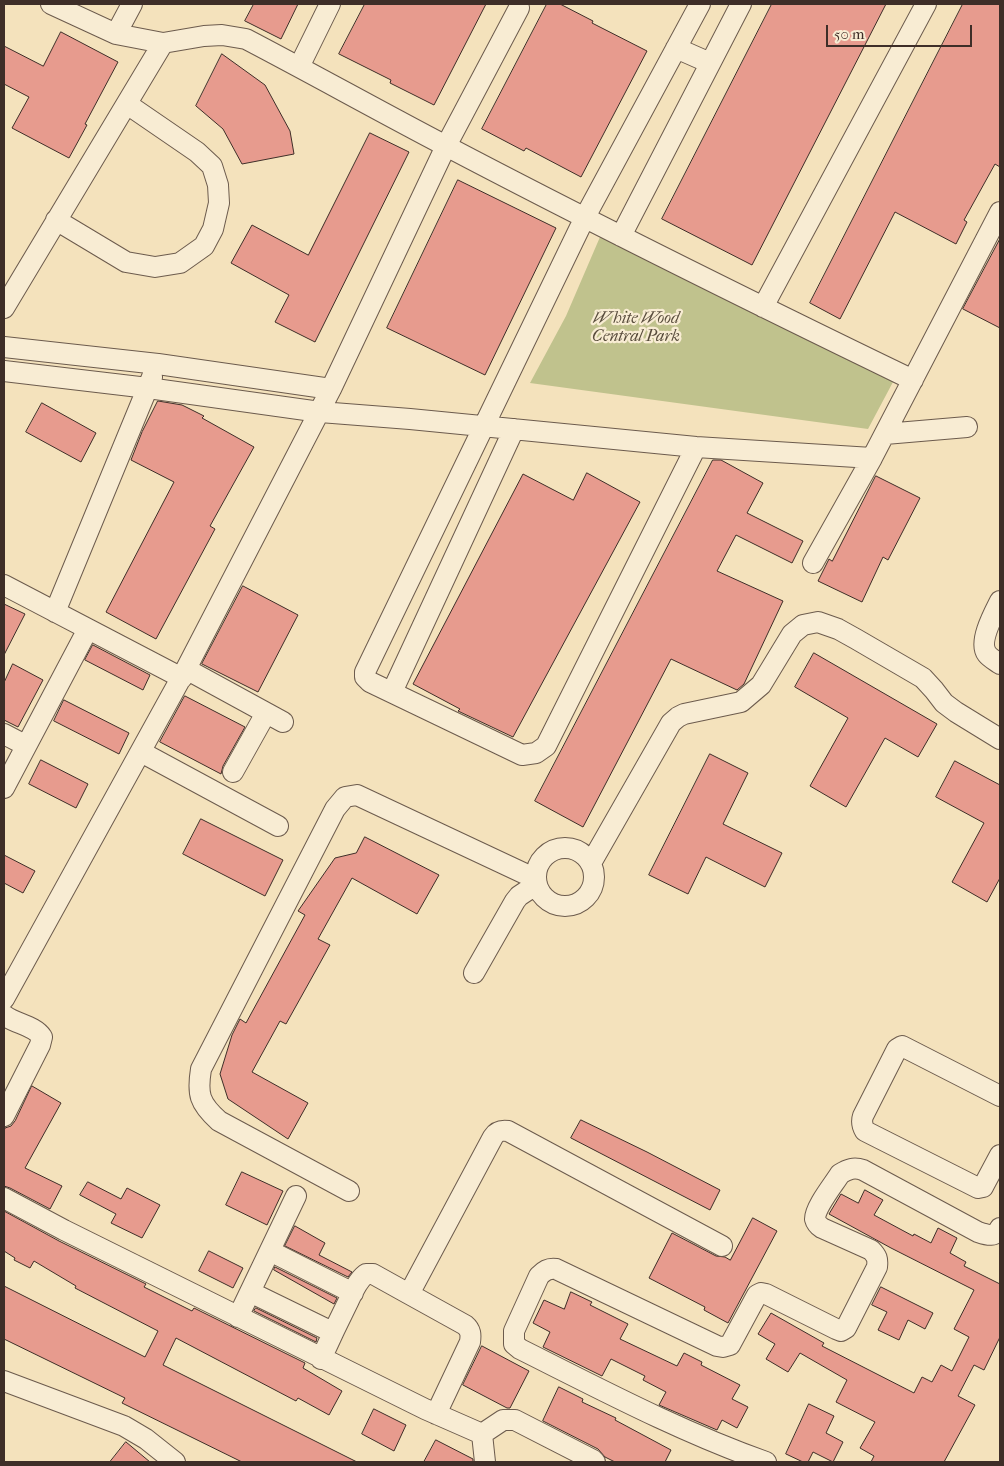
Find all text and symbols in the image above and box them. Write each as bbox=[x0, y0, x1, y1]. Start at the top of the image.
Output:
scale bar bbox=[829, 15, 975, 47]
text: 50 m bbox=[834, 25, 864, 43]
park label: White Wood Central Park bbox=[592, 309, 680, 347]

